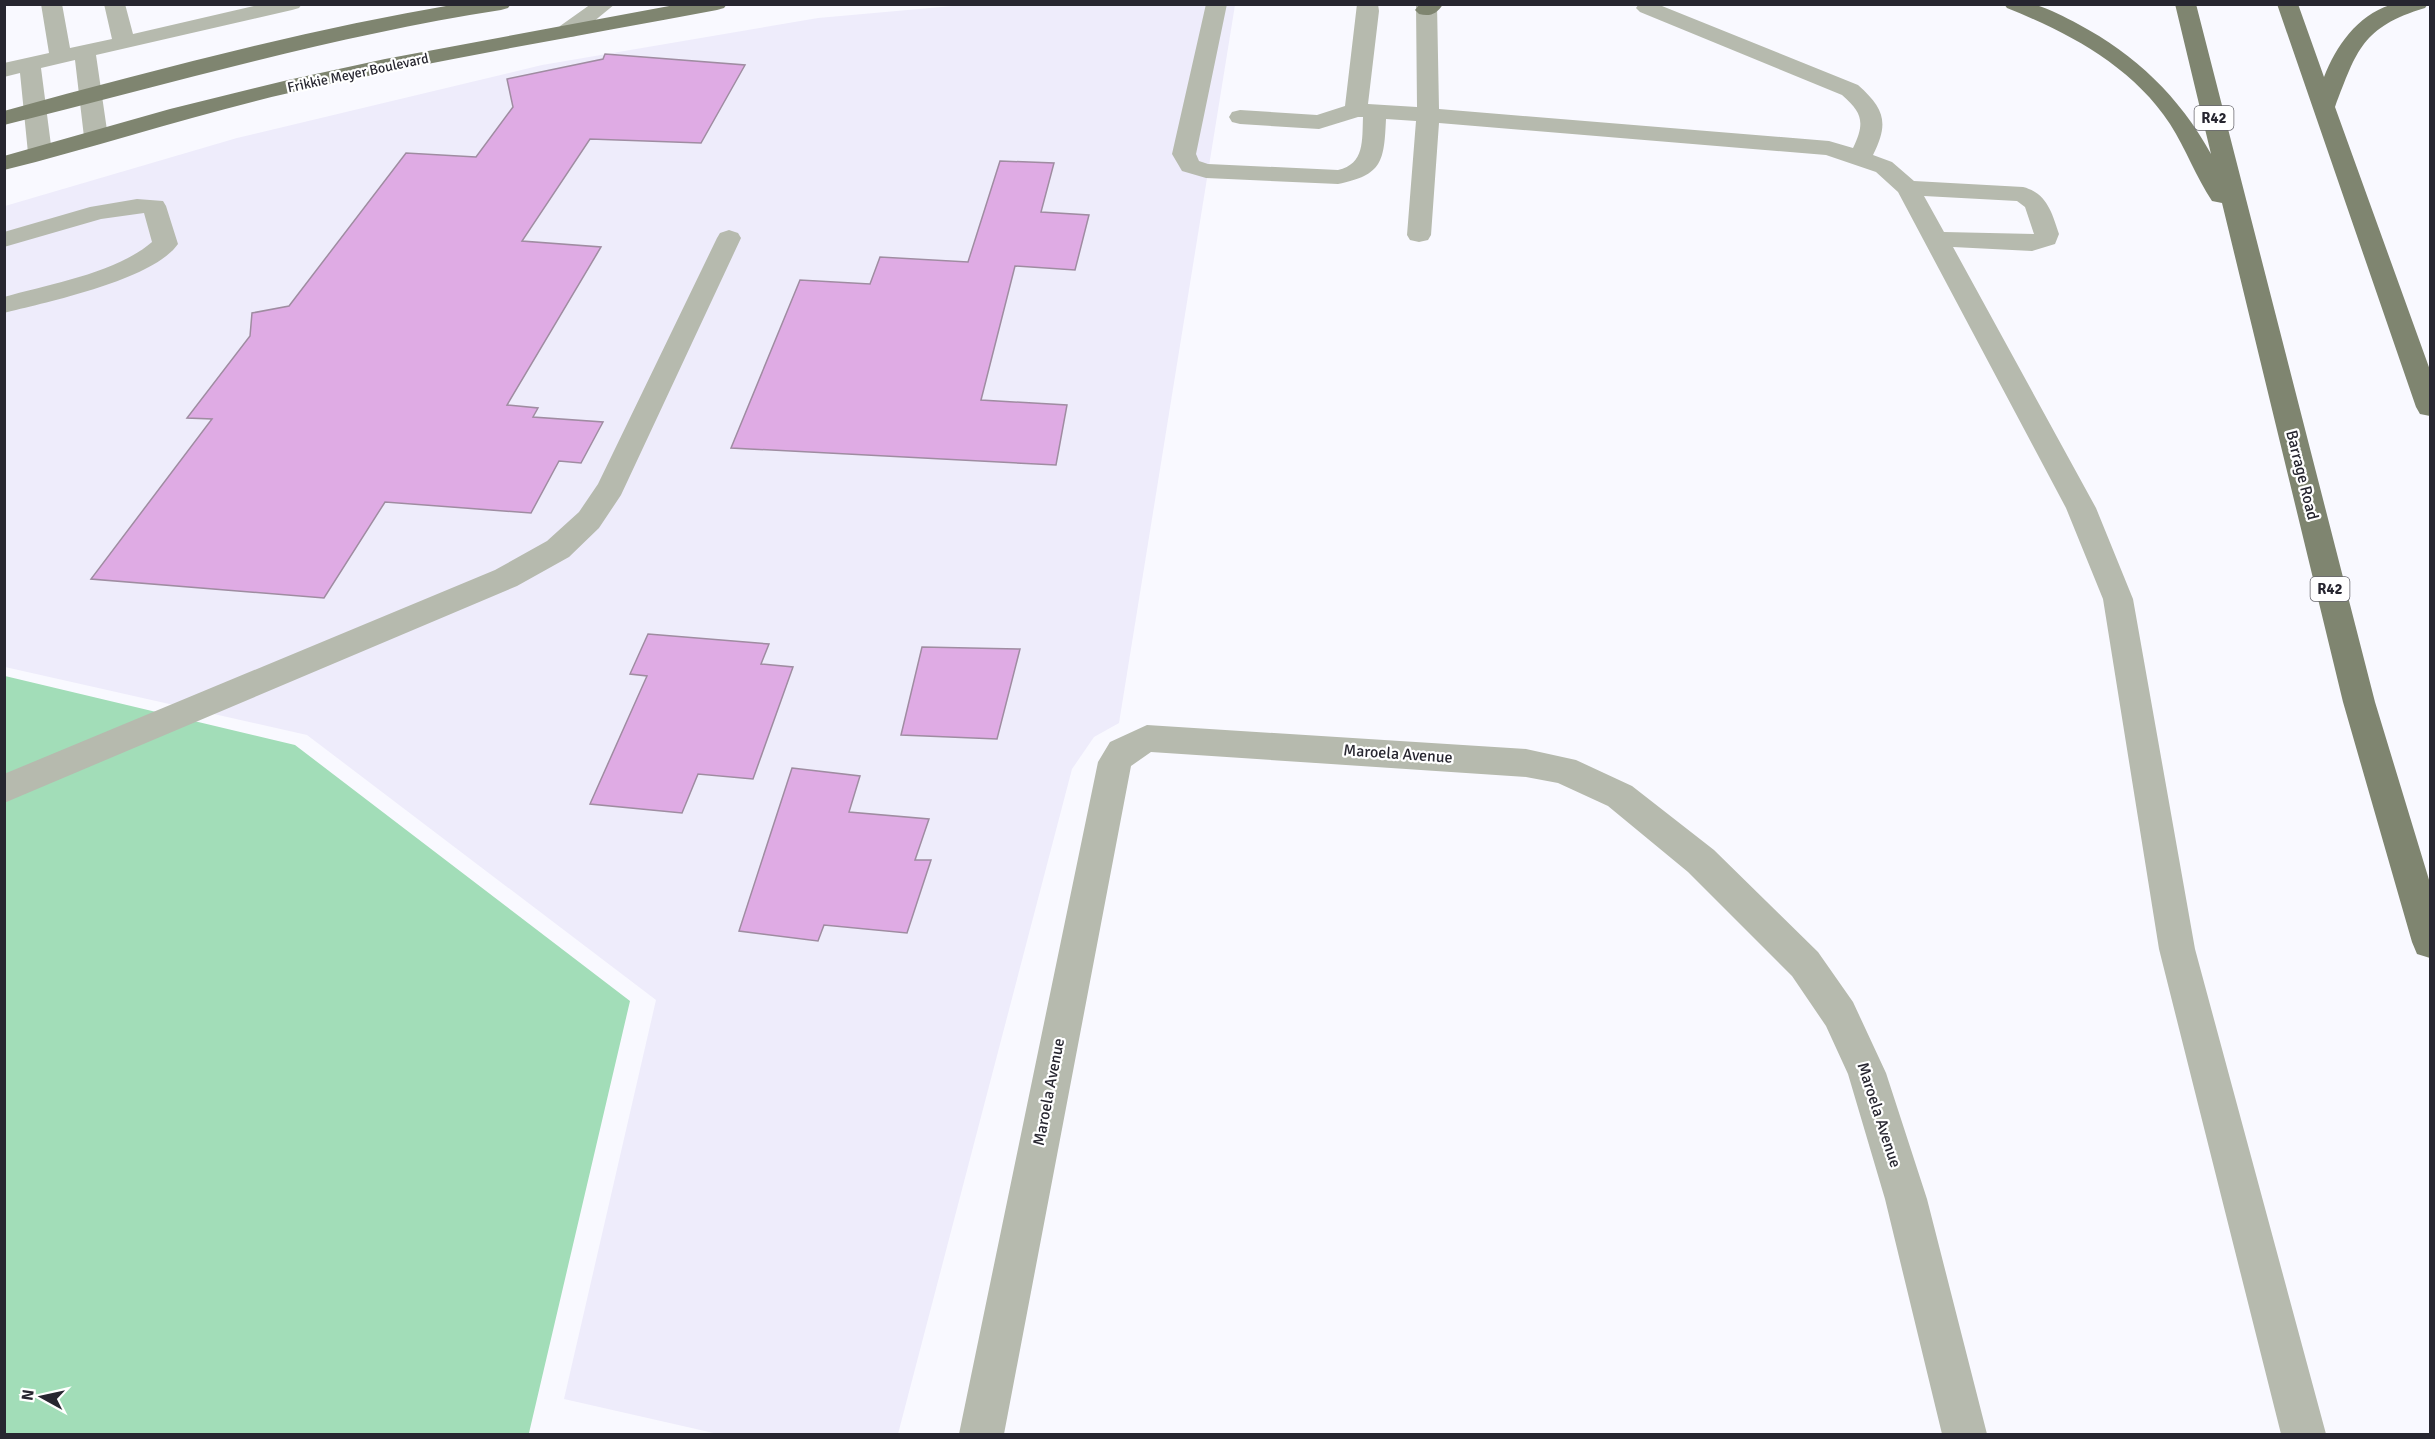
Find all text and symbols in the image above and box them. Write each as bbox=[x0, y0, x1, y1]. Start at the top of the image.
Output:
street label: Frikkie Meyer Boulevard bbox=[286, 50, 430, 96]
road number: R42 bbox=[2194, 106, 2234, 130]
street label: Barrage Road bbox=[2281, 428, 2323, 522]
road number: R42 bbox=[2310, 577, 2350, 601]
street label: Maroela Avenue bbox=[1343, 740, 1453, 768]
street label: Maroela Avenue bbox=[1029, 1036, 1069, 1148]
street label: Maroela Avenue bbox=[1853, 1060, 1905, 1170]
north arrow bbox=[12, 1367, 72, 1427]
text: N bbox=[17, 1388, 39, 1402]

